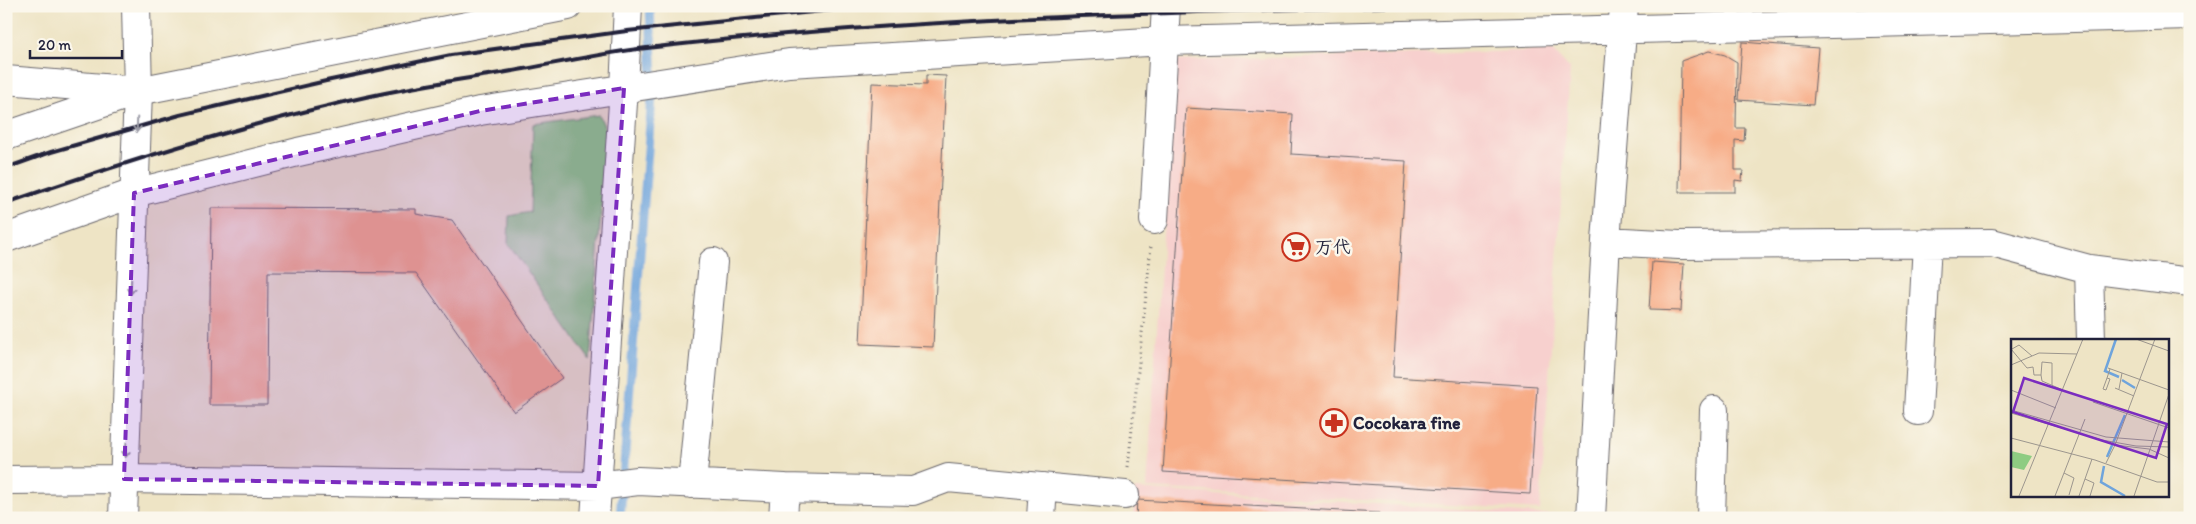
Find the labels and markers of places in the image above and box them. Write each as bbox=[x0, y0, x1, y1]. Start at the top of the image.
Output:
supermarket icon: 万代 bbox=[1281, 232, 1311, 262]
place label: 万代 bbox=[1315, 236, 1351, 258]
pharmacy icon: Cocokara fine bbox=[1319, 408, 1349, 438]
place label: Cocokara fine bbox=[1353, 412, 1461, 434]

